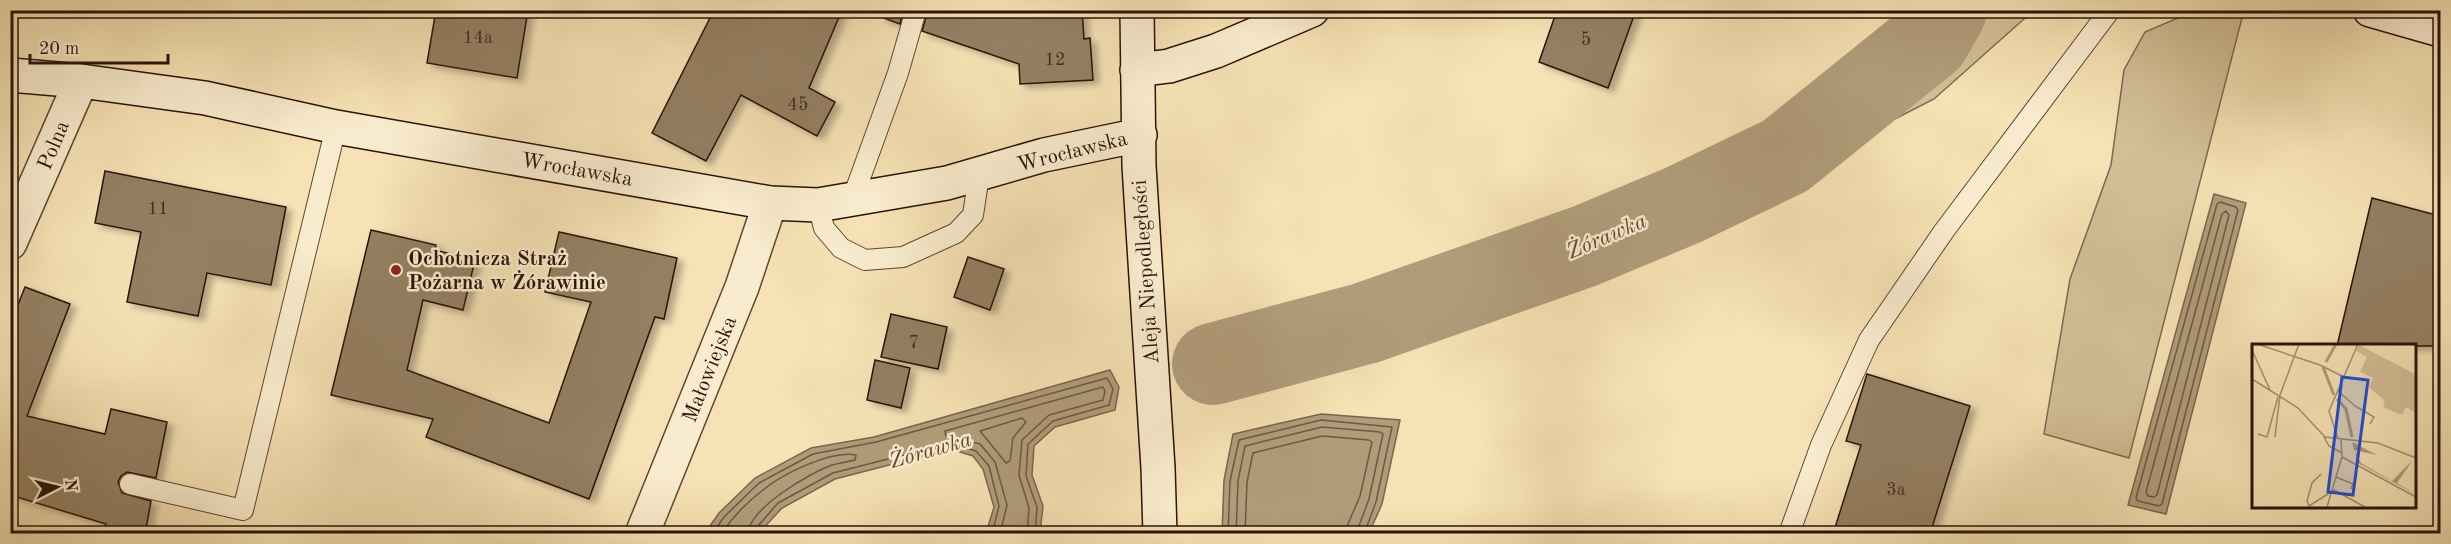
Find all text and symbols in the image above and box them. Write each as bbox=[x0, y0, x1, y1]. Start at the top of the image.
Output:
scale bar bbox=[30, 27, 168, 65]
house number: 14a bbox=[463, 29, 493, 47]
house number: 5 bbox=[1581, 31, 1591, 49]
text: 20 m bbox=[39, 40, 79, 58]
house number: 12 bbox=[1045, 51, 1065, 69]
house number: 45 bbox=[788, 96, 808, 114]
street label: Polna bbox=[35, 118, 74, 173]
street label: Wrocławska bbox=[1015, 129, 1130, 176]
street label: Wrocławska bbox=[519, 150, 634, 191]
street label: Aleja Niepodległości bbox=[1130, 179, 1163, 365]
house number: 11 bbox=[148, 200, 168, 218]
water label: Żórawka bbox=[1562, 207, 1650, 264]
place label: Ochotnicza Straż Pożarna w Żórawinie bbox=[408, 249, 606, 294]
marker: Ochotnicza Straż Pożarna w Żórawinie bbox=[389, 263, 403, 277]
street label: Małowiejska bbox=[680, 313, 741, 426]
house number: 7 bbox=[909, 334, 919, 352]
inset map bbox=[2252, 344, 2415, 508]
water label: Żórawka bbox=[886, 426, 974, 473]
north arrow bbox=[27, 457, 87, 517]
text: N bbox=[61, 478, 79, 493]
house number: 3a bbox=[1886, 481, 1906, 499]

